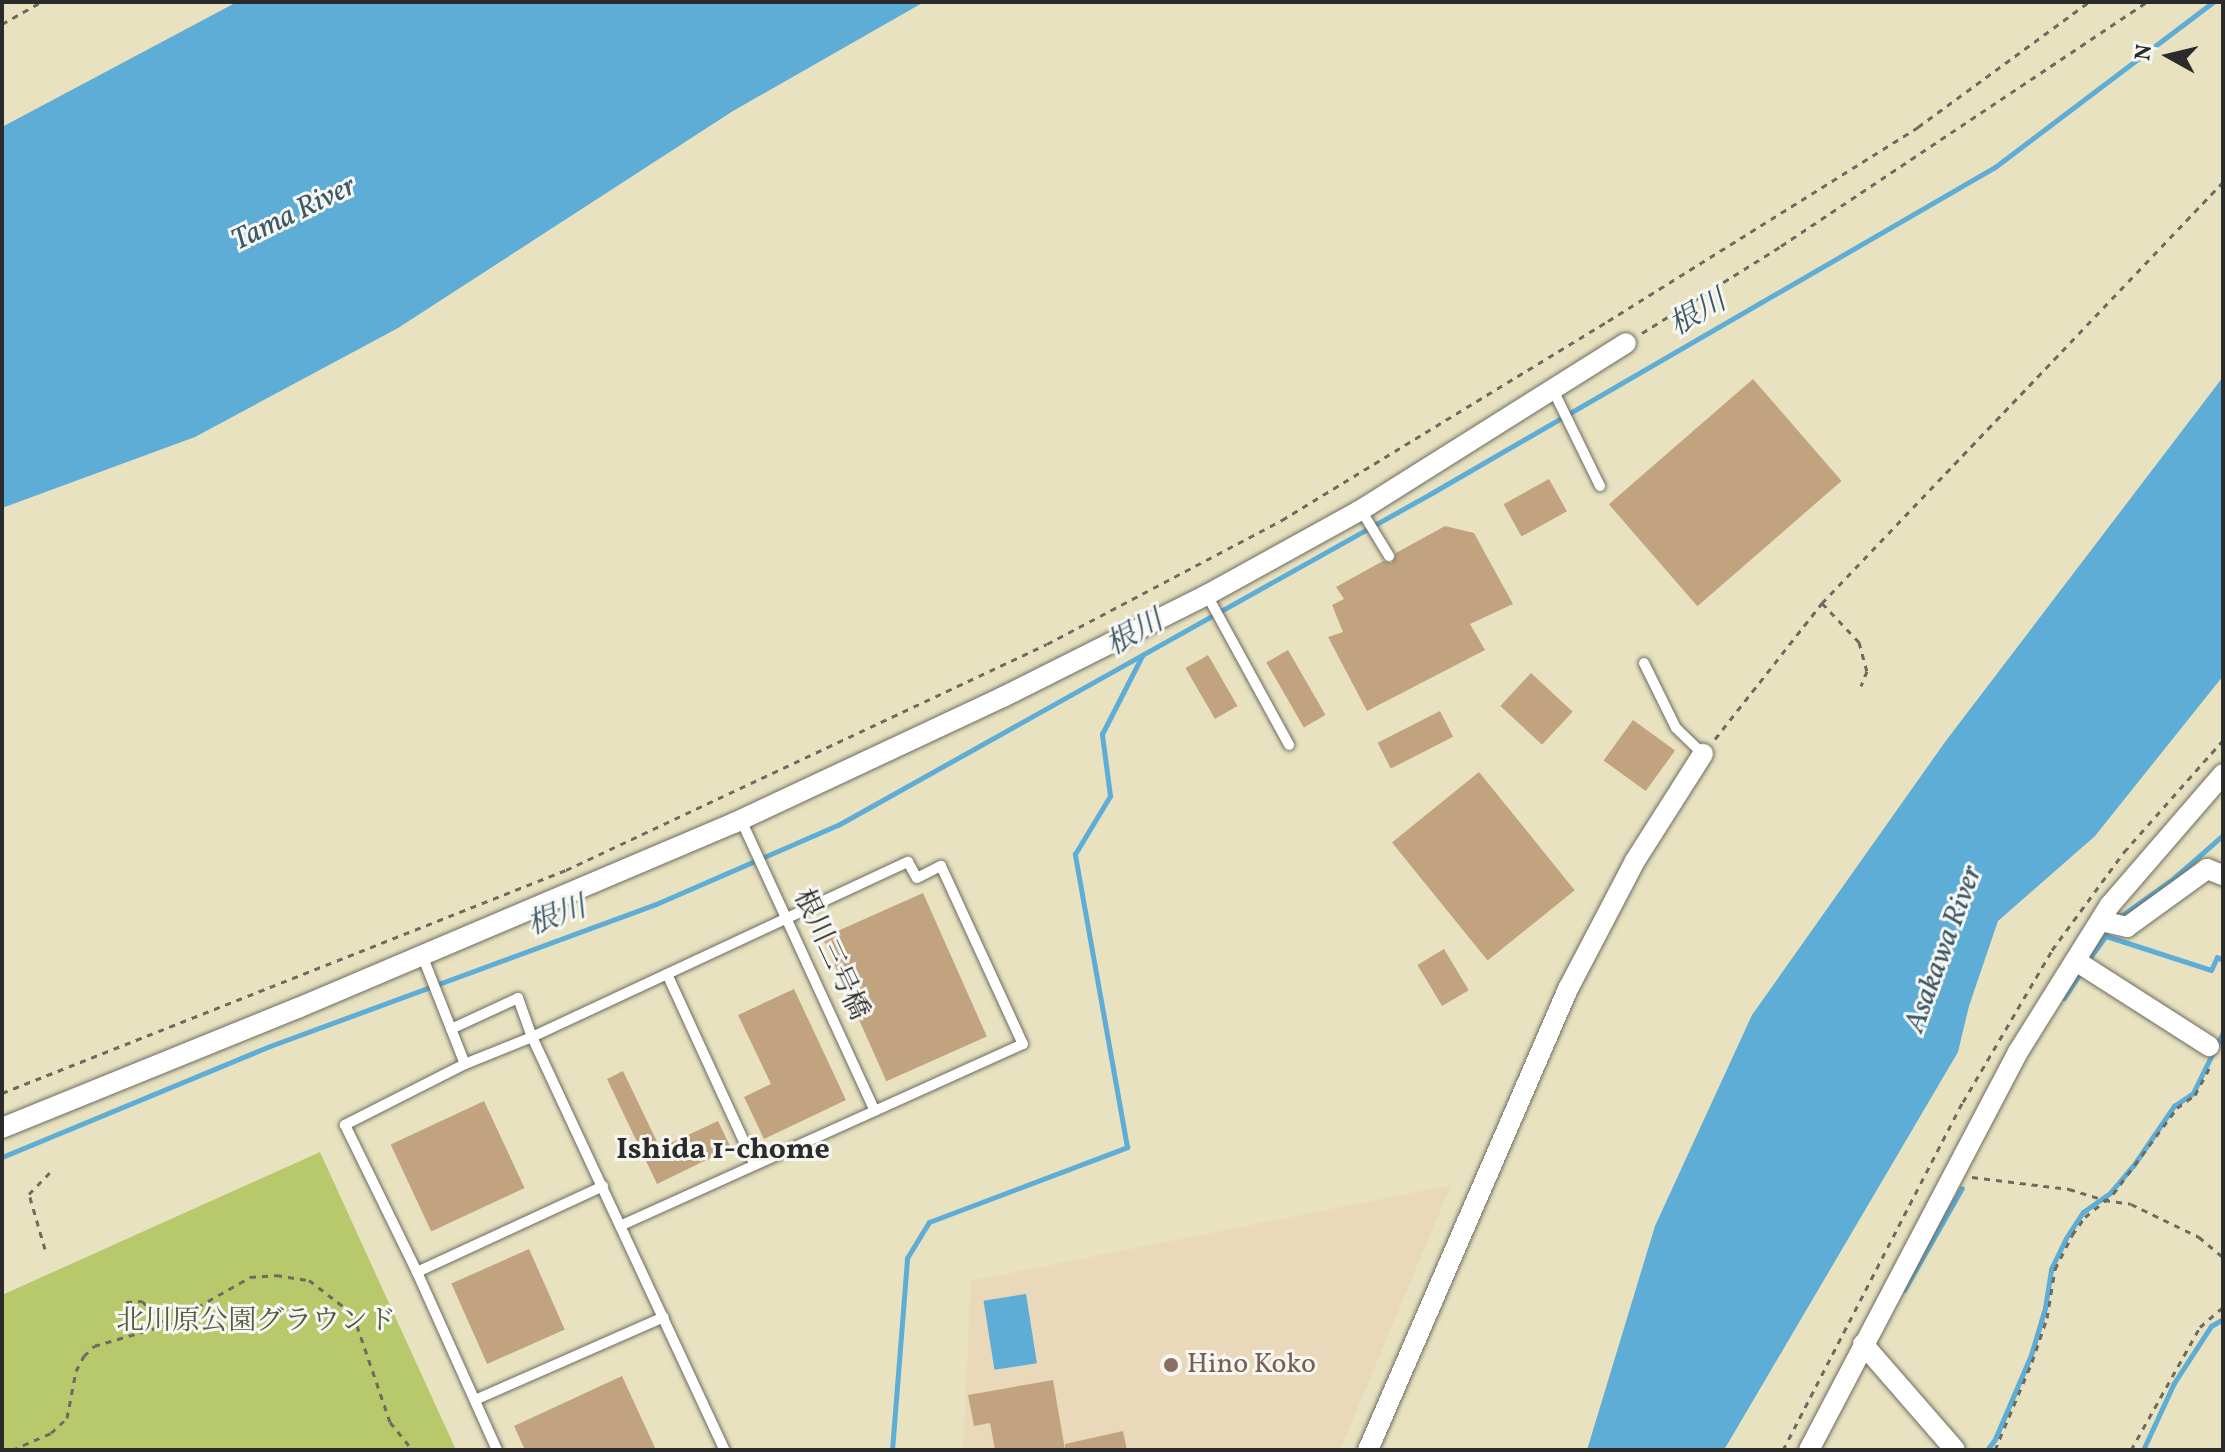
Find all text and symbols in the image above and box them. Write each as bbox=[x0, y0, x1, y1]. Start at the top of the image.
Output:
north arrow bbox=[2129, 16, 2209, 96]
text: N bbox=[2128, 43, 2161, 63]
water label: Tama River bbox=[226, 168, 362, 260]
water label: 根川 bbox=[1663, 283, 1733, 345]
water label: 根川 bbox=[1100, 604, 1170, 664]
water label: Asakawa River bbox=[1897, 861, 1991, 1037]
street label: 根川三号橋 bbox=[785, 884, 875, 1026]
water label: 根川 bbox=[523, 890, 591, 944]
district label: Ishida 1-chome bbox=[616, 1132, 830, 1168]
park label: 北川原公園グラウンド bbox=[116, 1305, 396, 1339]
place label: Hino Koko bbox=[1187, 1348, 1316, 1382]
marker: Hino Koko bbox=[1162, 1356, 1180, 1374]

